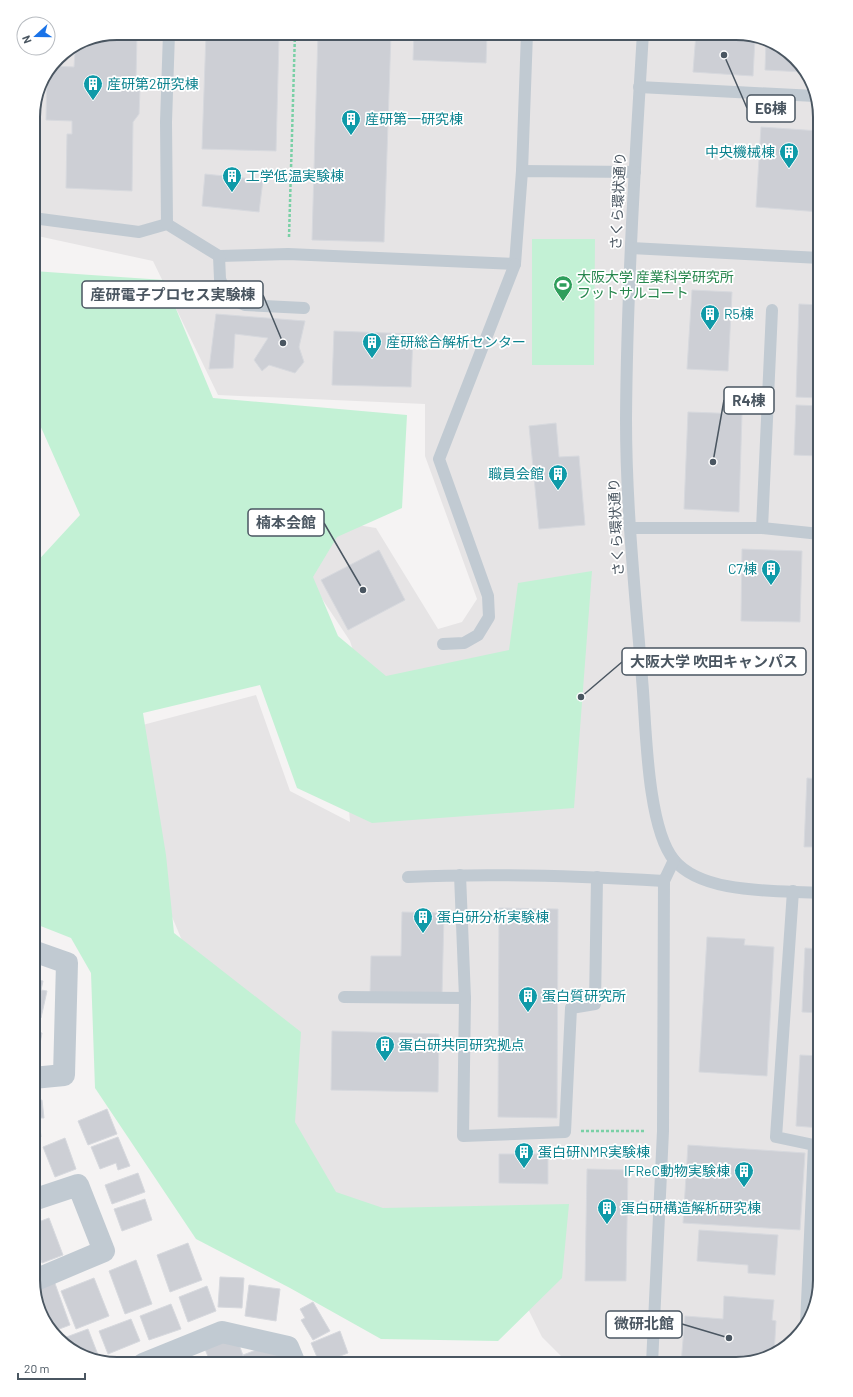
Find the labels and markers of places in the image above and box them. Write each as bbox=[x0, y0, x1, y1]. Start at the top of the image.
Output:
building icon: 産研第2研究棟 bbox=[82, 73, 104, 101]
place label: 産研第2研究棟 bbox=[107, 75, 199, 92]
callout: E6棟 bbox=[747, 95, 795, 122]
building icon: 産研第一研究棟 bbox=[340, 108, 362, 136]
place label: 産研第一研究棟 bbox=[365, 110, 463, 127]
building icon: 中央機械棟 bbox=[778, 141, 800, 169]
place label: 中央機械棟 bbox=[705, 143, 775, 160]
building icon: 工学低温実験棟 bbox=[221, 165, 243, 193]
place label: 工学低温実験棟 bbox=[246, 167, 344, 184]
place label: 大阪大学 産業科学研究所 フットサルコート bbox=[577, 268, 734, 301]
sports icon: 大阪大学 産業科学研究所 フットサルコート bbox=[552, 274, 574, 302]
callout: 産研電子プロセス実験棟 bbox=[82, 281, 263, 308]
building icon: R5棟 bbox=[699, 303, 721, 331]
place label: R5棟 bbox=[724, 305, 754, 322]
building icon: 産研総合解析センター bbox=[361, 331, 383, 359]
place label: 産研総合解析センター bbox=[386, 333, 526, 350]
callout: R4棟 bbox=[724, 387, 774, 414]
building icon: 職員会館 bbox=[547, 463, 569, 491]
place label: 職員会館 bbox=[488, 465, 544, 482]
callout: 楠本会館 bbox=[248, 509, 324, 536]
building icon: C7棟 bbox=[760, 558, 782, 586]
place label: C7棟 bbox=[728, 560, 757, 577]
callout: 大阪大学 吹田キャンパス bbox=[622, 648, 806, 675]
building icon: 蛋白研分析実験棟 bbox=[412, 906, 434, 934]
place label: 蛋白研分析実験棟 bbox=[437, 908, 549, 925]
building icon: 蛋白質研究所 bbox=[517, 985, 539, 1013]
place label: 蛋白質研究所 bbox=[542, 987, 626, 1004]
building icon: 蛋白研共同研究拠点 bbox=[374, 1034, 396, 1062]
place label: 蛋白研共同研究拠点 bbox=[399, 1036, 525, 1053]
building icon: 蛋白研NMR実験棟 bbox=[513, 1141, 535, 1169]
place label: 蛋白研NMR実験棟 bbox=[538, 1143, 650, 1160]
building icon: IFReC動物実験棟 bbox=[733, 1160, 755, 1188]
place label: IFReC動物実験棟 bbox=[624, 1162, 730, 1179]
building icon: 蛋白研構造解析研究棟 bbox=[596, 1197, 618, 1225]
place label: 蛋白研構造解析研究棟 bbox=[621, 1199, 761, 1216]
callout: 微研北館 bbox=[606, 1311, 682, 1338]

